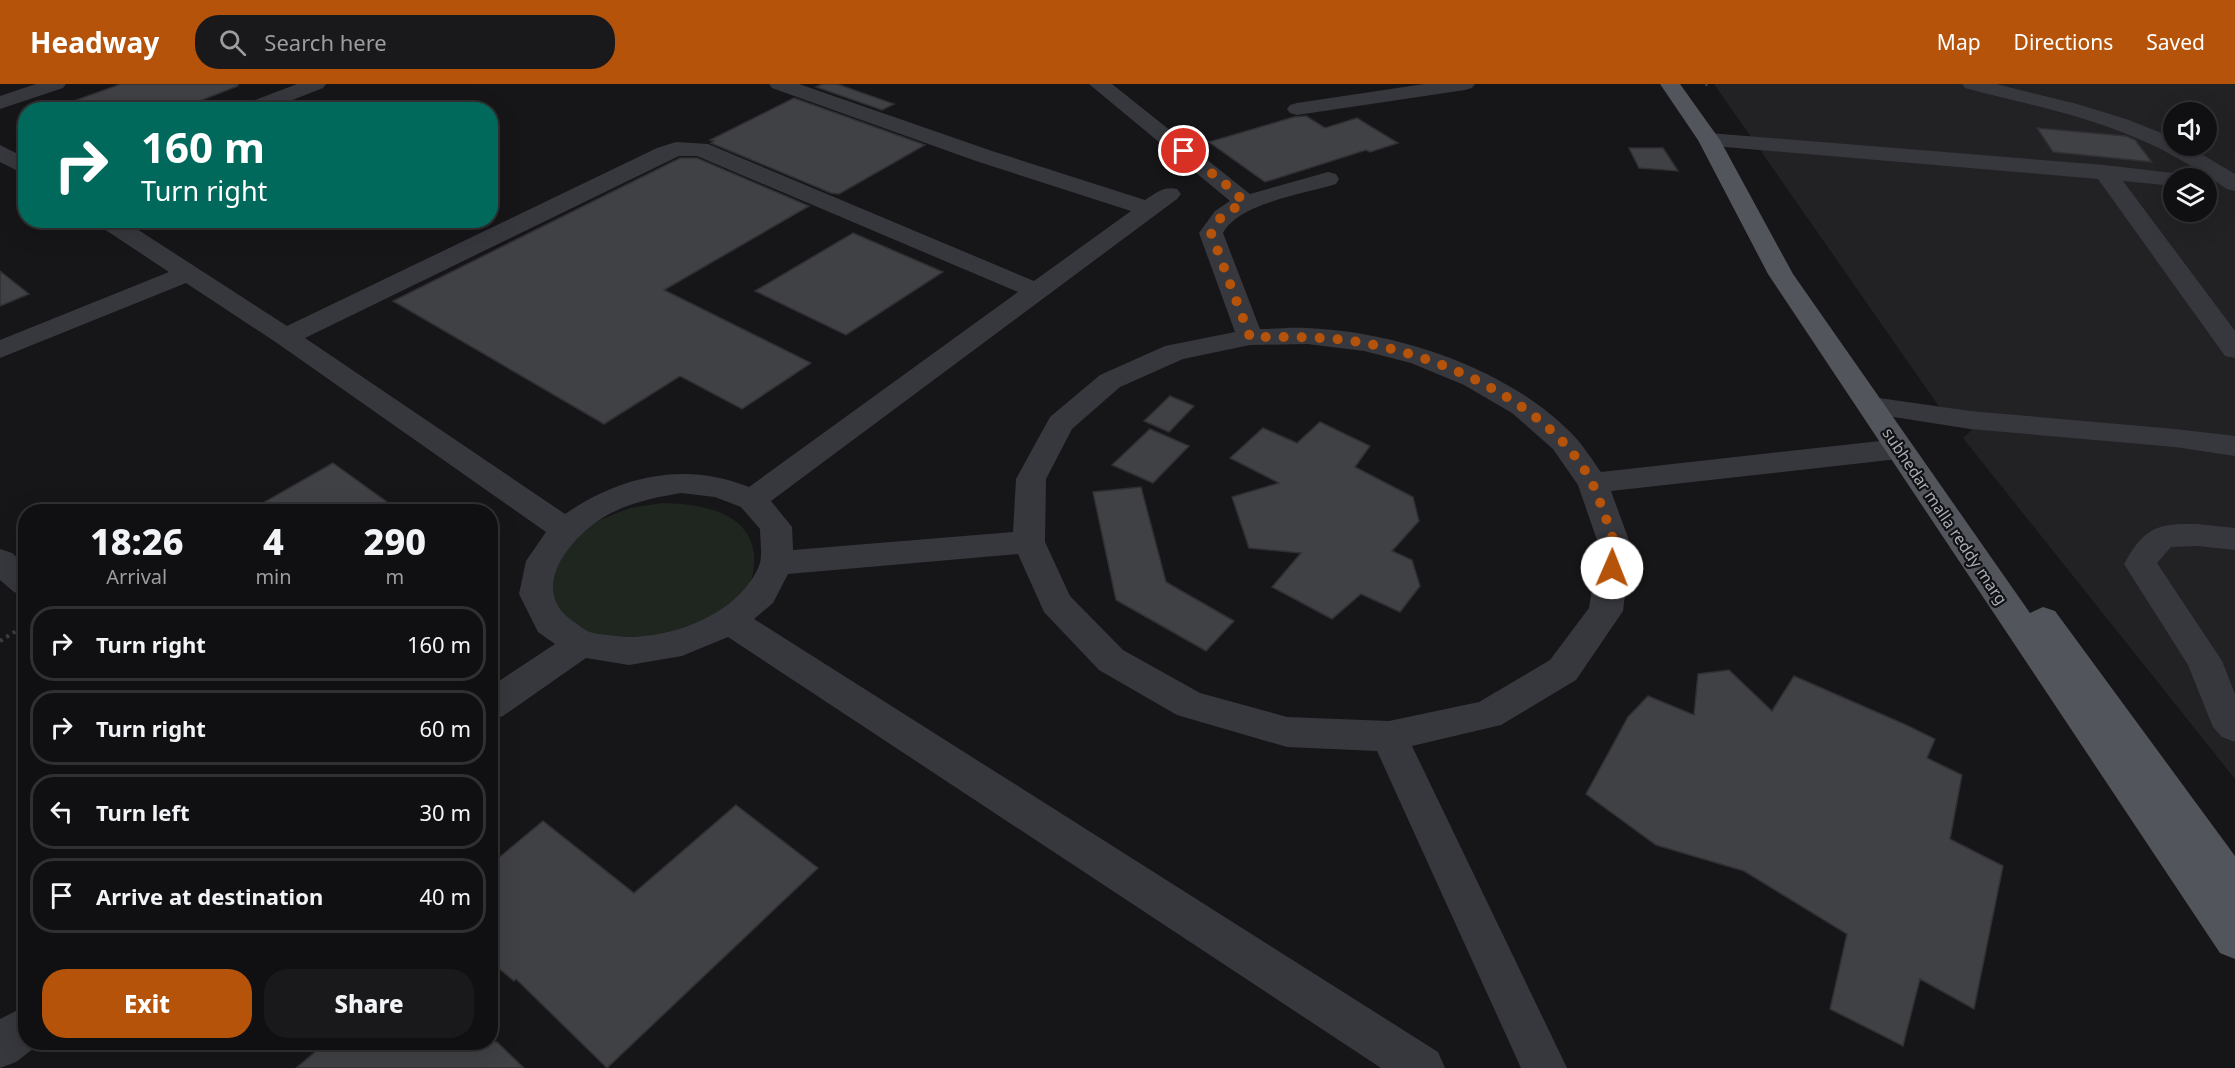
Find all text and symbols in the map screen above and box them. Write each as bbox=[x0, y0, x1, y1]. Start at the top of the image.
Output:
search box bbox=[195, 15, 615, 69]
text: Headway bbox=[30, 23, 159, 61]
icon: search bbox=[216, 26, 249, 59]
text: Search here bbox=[264, 27, 387, 57]
text: Map bbox=[1937, 28, 1981, 56]
text: Directions bbox=[2014, 28, 2113, 56]
text: Saved bbox=[2146, 28, 2205, 56]
map controls bbox=[2163, 102, 2217, 222]
button: sound bbox=[2163, 102, 2217, 156]
text: 160 m bbox=[141, 118, 265, 175]
pin bbox=[1158, 125, 1209, 176]
icon: right bbox=[42, 126, 120, 204]
icon: arrive bbox=[1167, 134, 1200, 167]
button: layers bbox=[2163, 168, 2217, 222]
text: Turn right bbox=[141, 172, 267, 209]
street label: subhedar malla reddy marg bbox=[1878, 423, 2012, 609]
text: 18:26 bbox=[90, 517, 183, 566]
text: 4 bbox=[263, 517, 284, 566]
text: 290 bbox=[364, 517, 426, 566]
position arrow bbox=[1580, 536, 1644, 600]
text: Arrival bbox=[106, 563, 167, 590]
text: min bbox=[255, 563, 292, 590]
text: m bbox=[385, 563, 404, 590]
icon: right bbox=[45, 627, 78, 660]
text: Turn right bbox=[96, 629, 206, 659]
text: 160 m bbox=[407, 629, 471, 659]
icon: right bbox=[45, 711, 78, 744]
text: Turn right bbox=[96, 713, 206, 743]
text: 60 m bbox=[420, 713, 471, 743]
icon: left bbox=[45, 795, 78, 828]
text: Turn left bbox=[96, 797, 190, 827]
text: 30 m bbox=[420, 797, 471, 827]
icon: arrive bbox=[45, 879, 78, 912]
text: Arrive at destination bbox=[96, 881, 323, 911]
text: 40 m bbox=[420, 881, 471, 911]
button: Exit bbox=[42, 969, 252, 1038]
button: Share bbox=[264, 969, 474, 1038]

